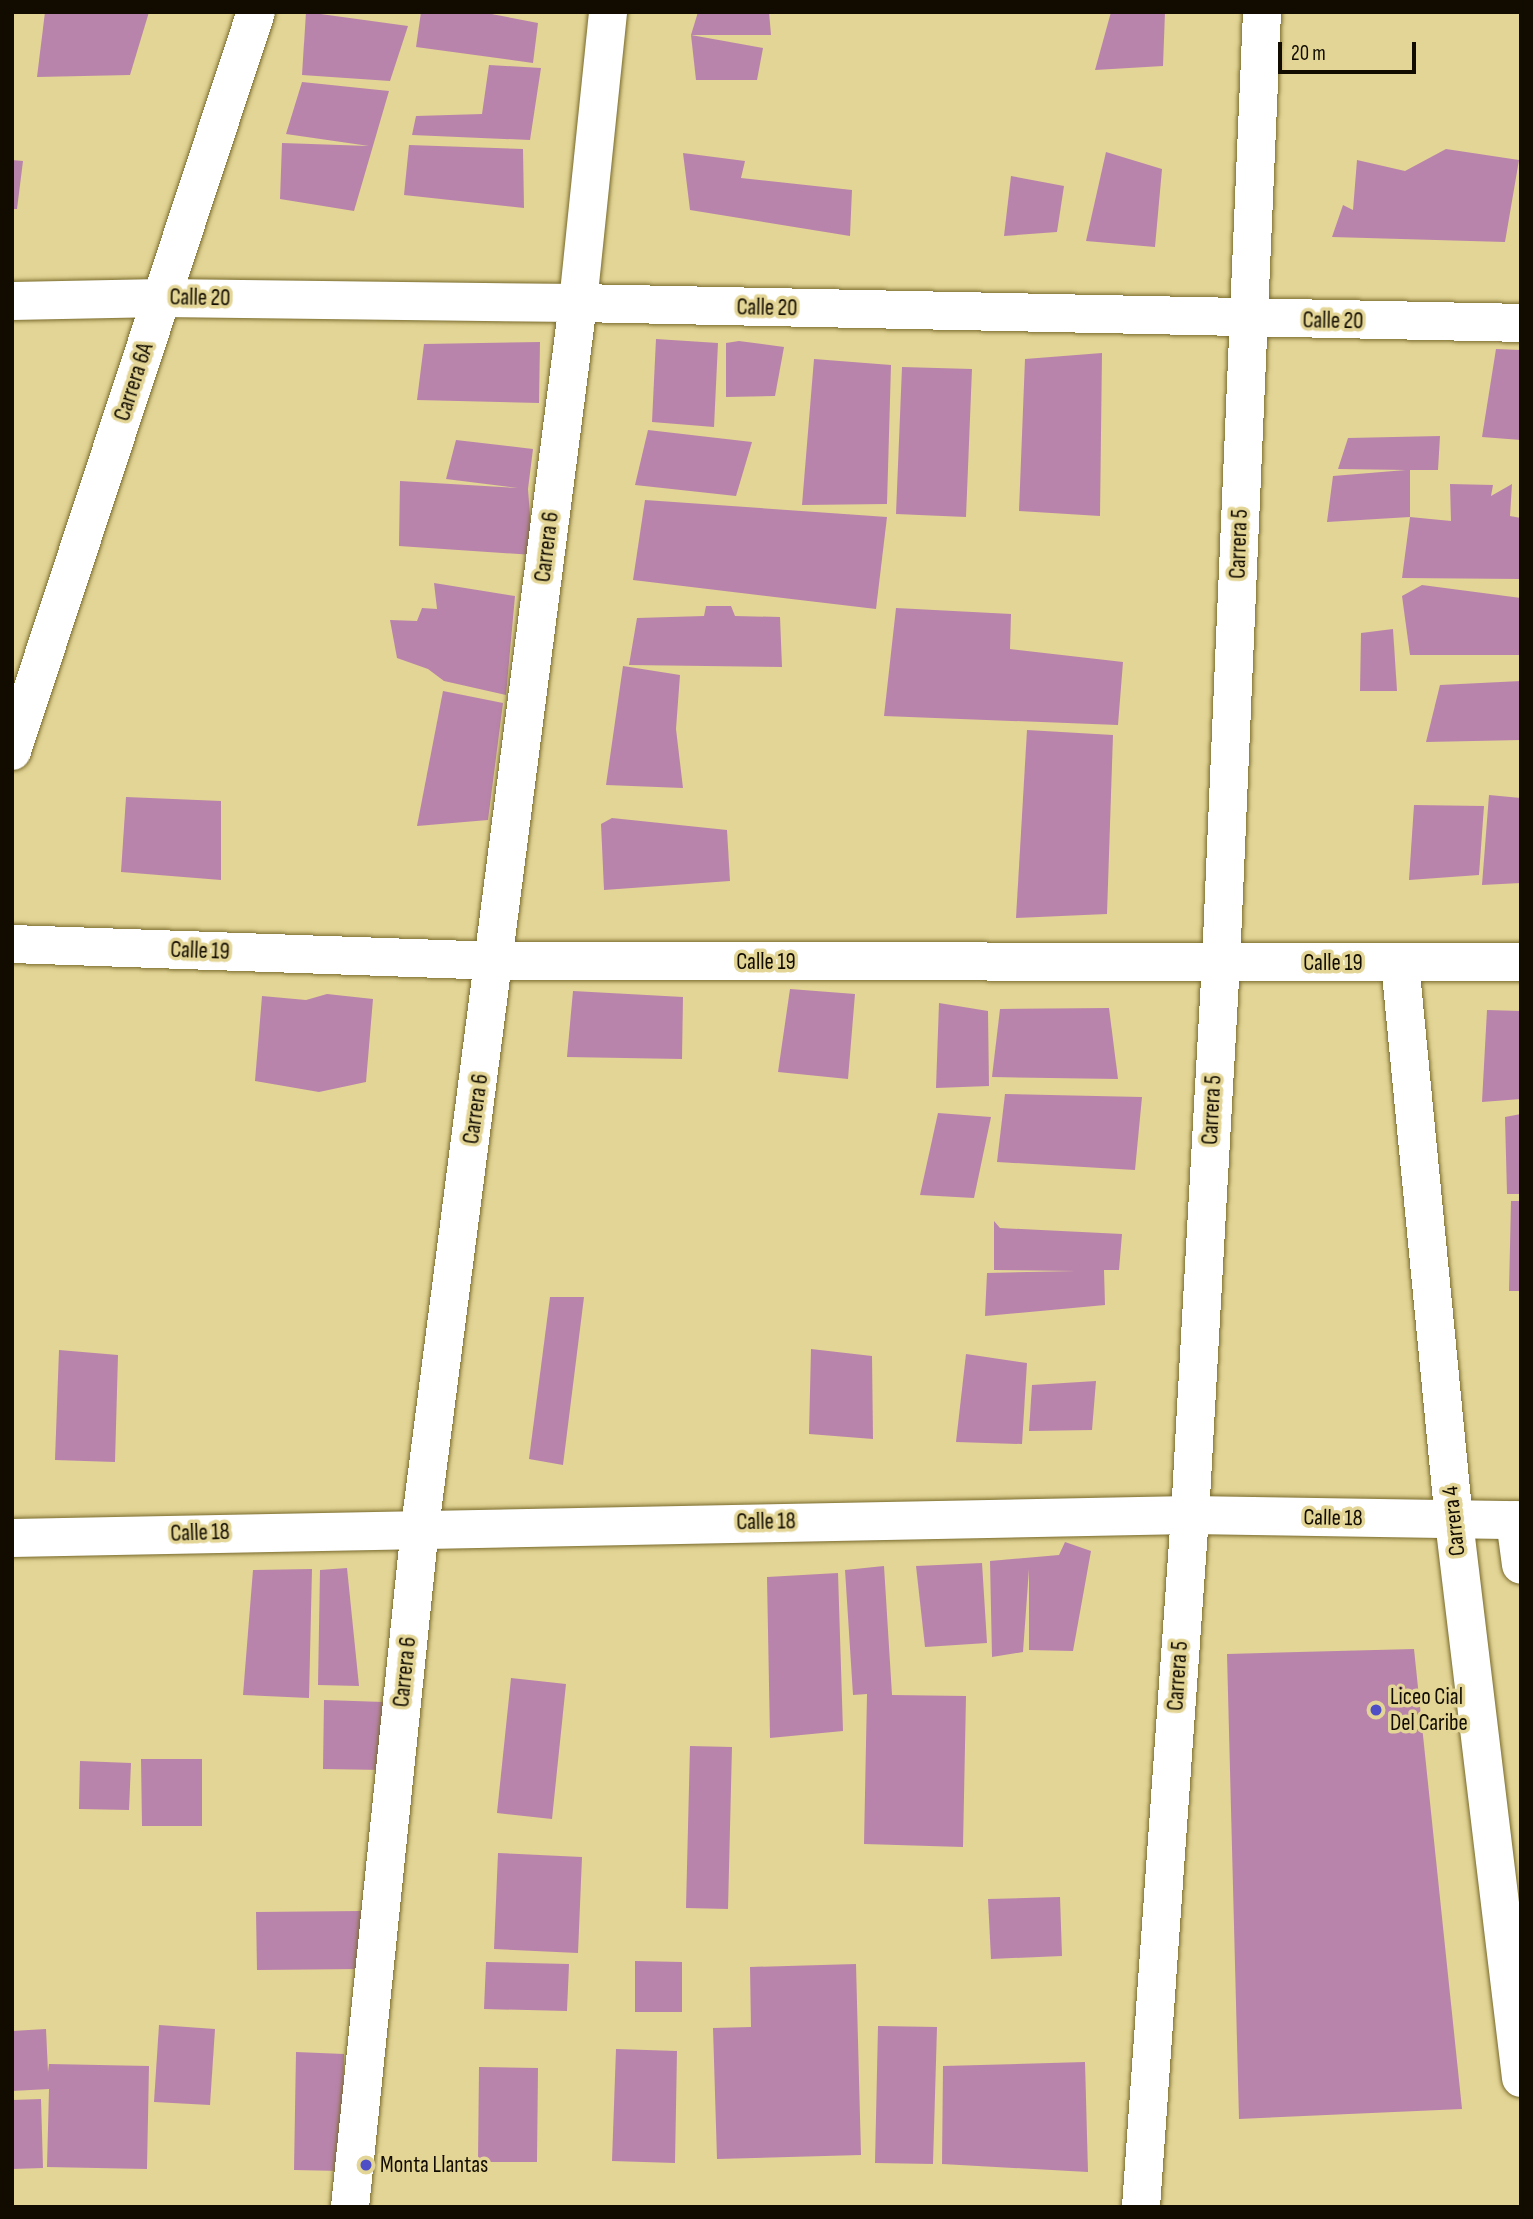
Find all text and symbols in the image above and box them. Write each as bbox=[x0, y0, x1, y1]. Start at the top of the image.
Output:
scale bar bbox=[1281, 28, 1419, 72]
text: 20 m bbox=[1291, 41, 1326, 66]
street label: Calle 20 bbox=[169, 284, 231, 312]
street label: Calle 20 bbox=[736, 294, 798, 322]
street label: Calle 20 bbox=[1302, 307, 1364, 335]
street label: Carrera 6A bbox=[108, 340, 160, 424]
street label: Carrera 5 bbox=[1224, 509, 1254, 579]
street label: Carrera 6 bbox=[529, 510, 565, 584]
street label: Calle 19 bbox=[170, 936, 230, 966]
street label: Calle 19 bbox=[736, 948, 796, 976]
street label: Calle 19 bbox=[1303, 949, 1363, 977]
street label: Carrera 6 bbox=[457, 1072, 495, 1146]
street label: Carrera 5 bbox=[1196, 1074, 1228, 1146]
street label: Carrera 4 bbox=[1437, 1485, 1471, 1557]
street label: Calle 18 bbox=[1303, 1504, 1363, 1532]
street label: Calle 18 bbox=[736, 1508, 796, 1536]
street label: Calle 18 bbox=[170, 1518, 230, 1548]
street label: Carrera 6 bbox=[388, 1635, 422, 1709]
street label: Carrera 5 bbox=[1162, 1640, 1194, 1712]
place label: Liceo Cial Del Caribe bbox=[1390, 1683, 1468, 1737]
marker: Liceo Cial Del Caribe bbox=[1368, 1702, 1384, 1718]
place label: Monta Llantas bbox=[380, 2151, 488, 2179]
marker: Monta Llantas bbox=[358, 2157, 374, 2173]

